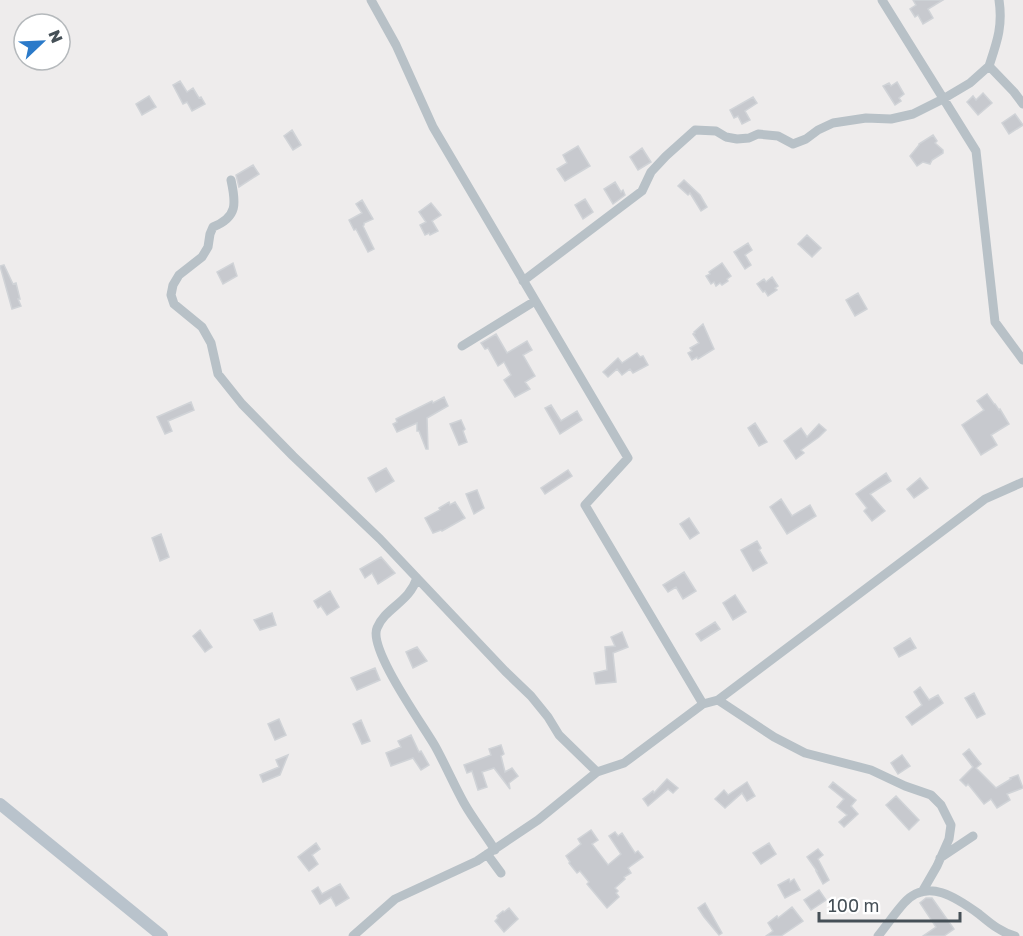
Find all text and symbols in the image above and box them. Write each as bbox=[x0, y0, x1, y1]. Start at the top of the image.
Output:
north arrow bbox=[12, 12, 72, 72]
text: N bbox=[44, 27, 67, 46]
scale bar bbox=[819, 885, 960, 923]
text: 100 m bbox=[828, 894, 879, 916]

